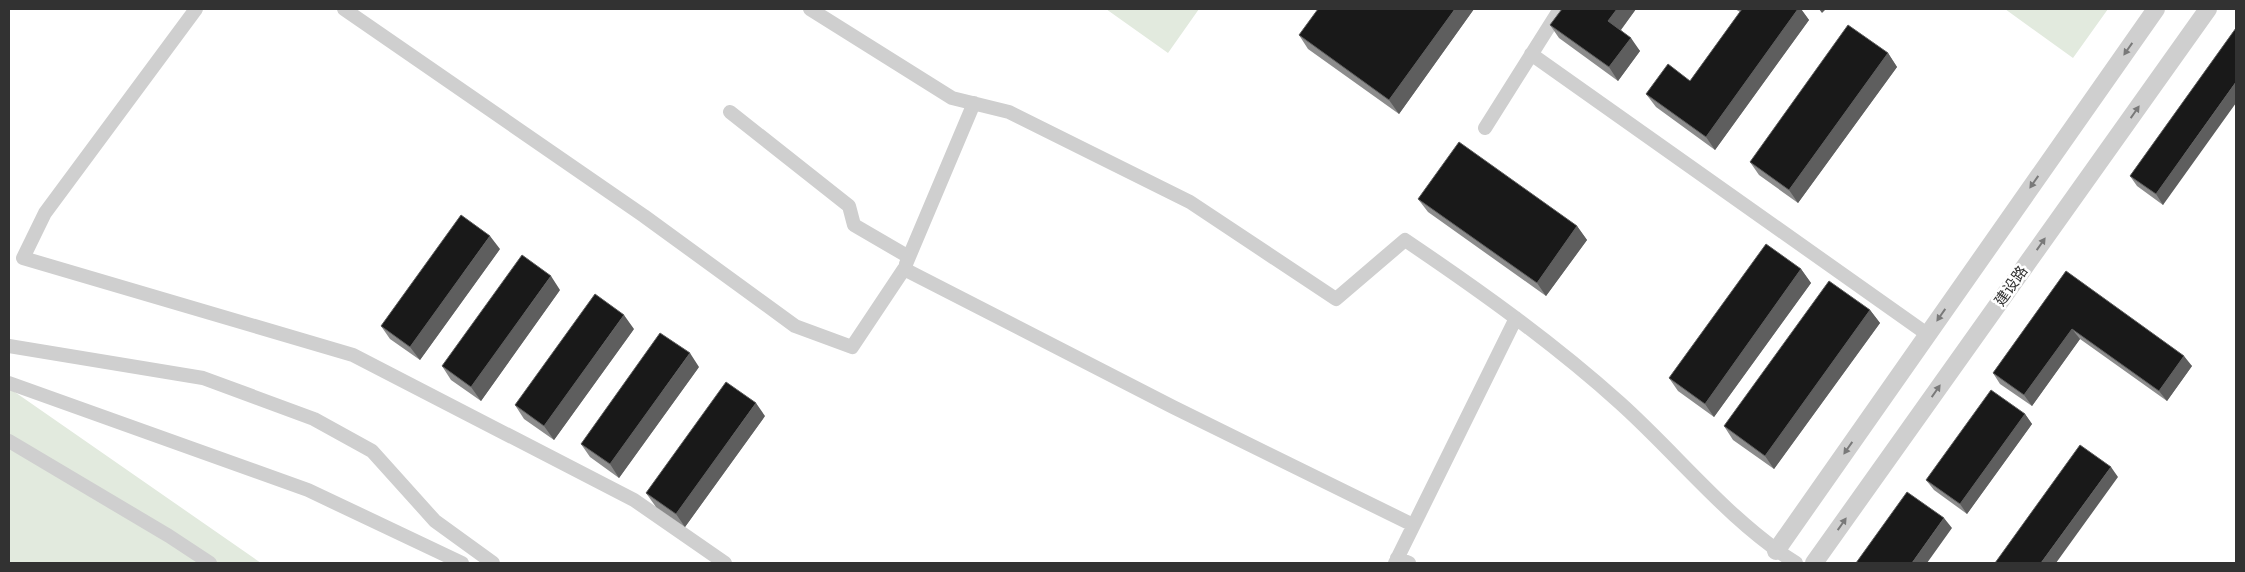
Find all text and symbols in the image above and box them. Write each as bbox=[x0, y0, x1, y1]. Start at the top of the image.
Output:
one-way arrow bbox=[2123, 42, 2133, 55]
one-way arrow bbox=[2130, 105, 2140, 119]
one-way arrow bbox=[2029, 175, 2039, 188]
one-way arrow bbox=[2036, 237, 2046, 251]
street label: 建设路 bbox=[1991, 262, 2031, 310]
one-way arrow bbox=[1936, 308, 1946, 321]
one-way arrow bbox=[1931, 385, 1942, 398]
one-way arrow bbox=[1843, 441, 1853, 455]
one-way arrow bbox=[1837, 517, 1847, 530]

